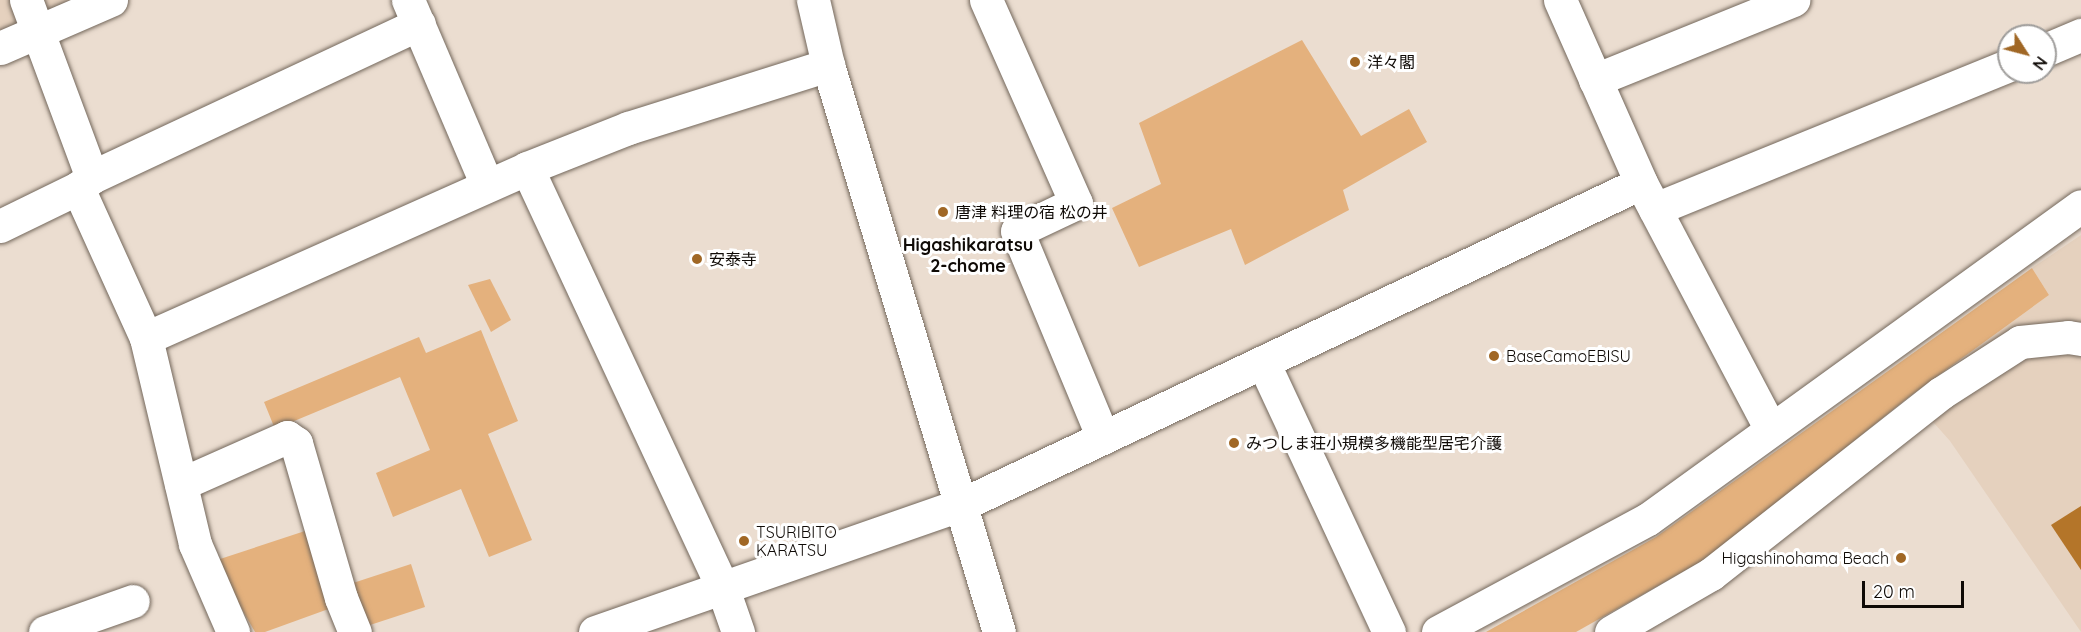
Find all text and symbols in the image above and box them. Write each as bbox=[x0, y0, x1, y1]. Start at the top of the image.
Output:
north arrow bbox=[1997, 24, 2057, 84]
place label: 洋々閣 bbox=[1367, 52, 1415, 72]
text: N bbox=[2028, 53, 2051, 74]
marker: 洋々閣 bbox=[1348, 55, 1362, 69]
place label: 唐津 料理の宿 松の井 bbox=[955, 202, 1108, 222]
marker: 唐津 料理の宿 松の井 bbox=[936, 205, 950, 219]
district label: Higashikaratsu 2-chome bbox=[903, 235, 1033, 278]
place label: 安泰寺 bbox=[709, 249, 757, 269]
marker: 安泰寺 bbox=[690, 252, 704, 266]
place label: BaseCamoEBISU bbox=[1506, 346, 1631, 366]
marker: BaseCamoEBISU bbox=[1487, 349, 1501, 363]
place label: みつしま荘小規模多機能型居宅介護 bbox=[1246, 433, 1502, 453]
marker: みつしま荘小規模多機能型居宅介護 bbox=[1227, 436, 1241, 450]
place label: TSURIBITO KARATSU bbox=[756, 522, 837, 560]
marker: TSURIBITO KARATSU bbox=[737, 534, 751, 548]
place label: Higashinohama Beach bbox=[1722, 548, 1889, 568]
marker: Higashinohama Beach bbox=[1894, 551, 1908, 565]
scale bar bbox=[1865, 569, 1967, 607]
text: 20 m bbox=[1873, 580, 1915, 603]

